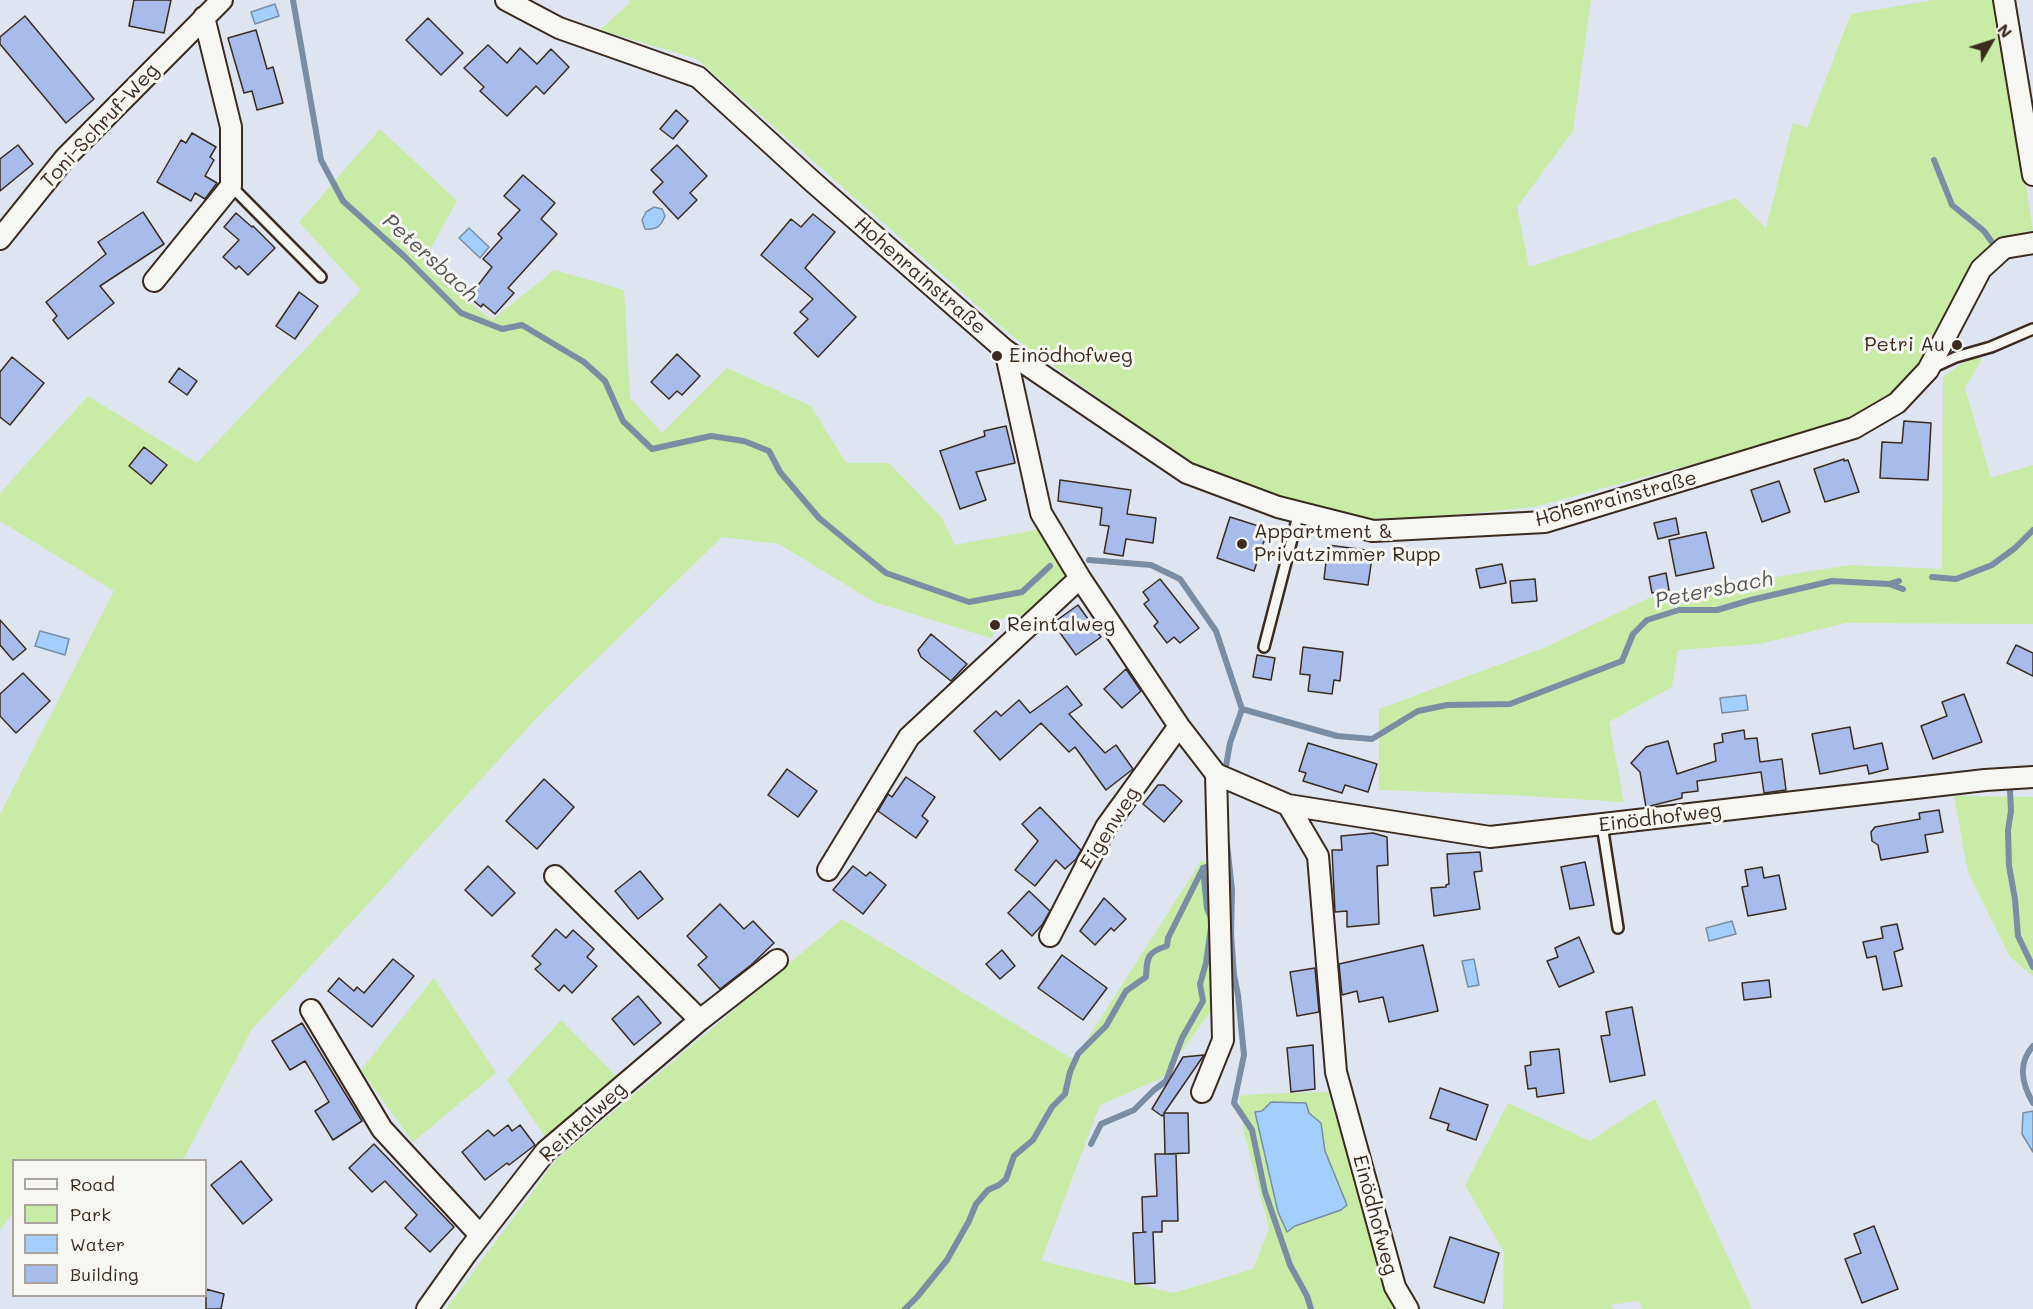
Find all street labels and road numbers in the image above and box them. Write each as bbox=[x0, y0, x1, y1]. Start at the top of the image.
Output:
street label: Toni-Schruf-Weg bbox=[36, 59, 164, 193]
street label: Hohenrainstraße bbox=[849, 212, 991, 340]
street label: Hohenrainstraße bbox=[1532, 466, 1700, 532]
street label: Eigenweg bbox=[1075, 783, 1145, 873]
street label: Einödhofweg bbox=[1597, 799, 1723, 837]
street label: Reintalweg bbox=[535, 1077, 631, 1167]
street label: Einödhofweg bbox=[1347, 1152, 1403, 1278]

